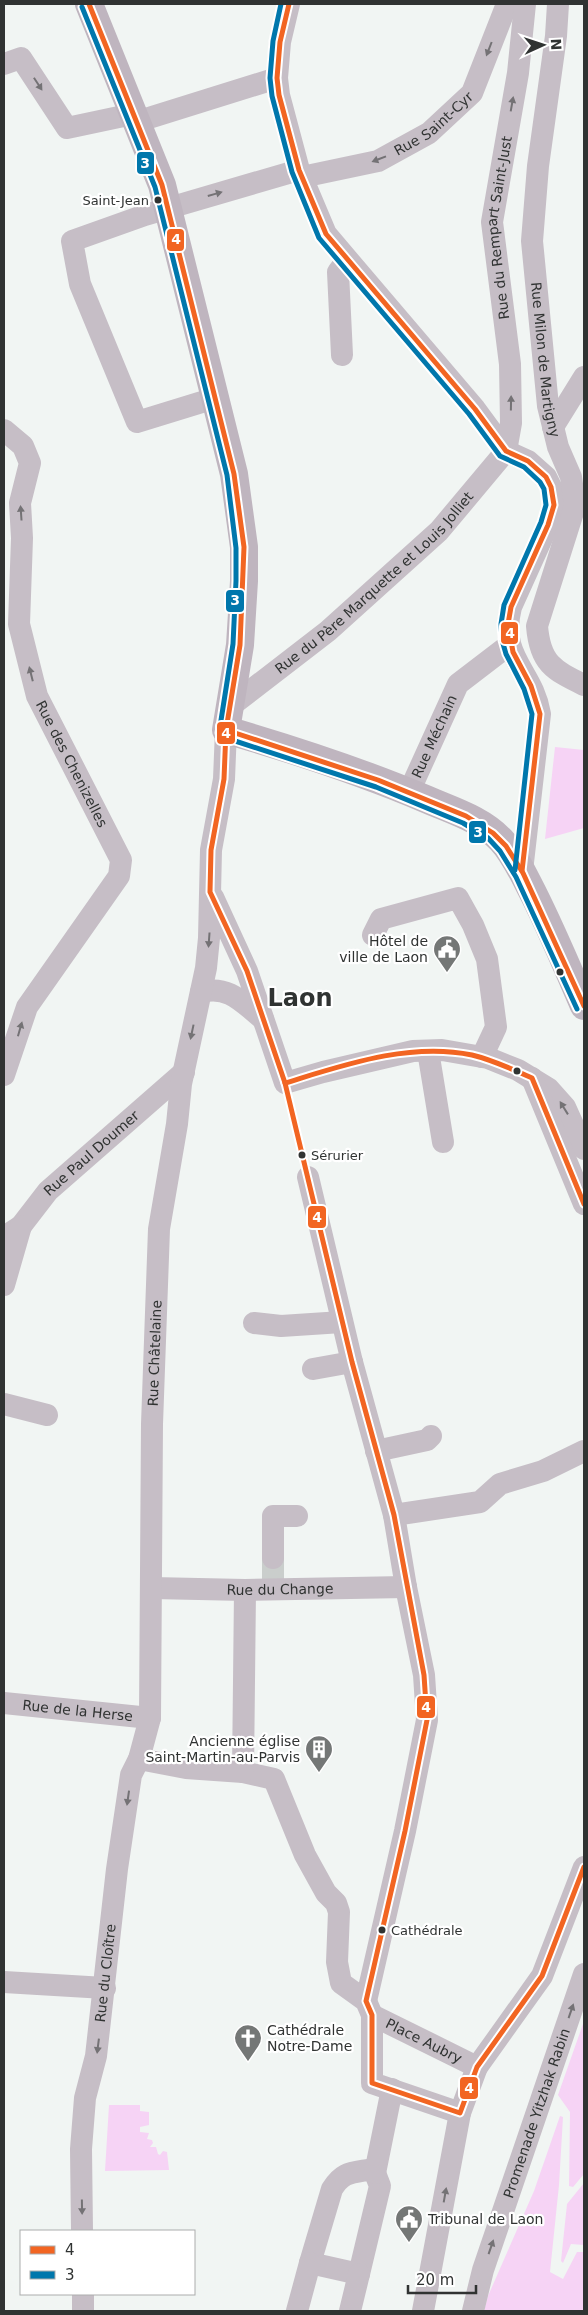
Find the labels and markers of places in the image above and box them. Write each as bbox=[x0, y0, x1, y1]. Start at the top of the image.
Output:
place label: Saint-Jean bbox=[82, 193, 149, 208]
marker: Saint-Jean bbox=[153, 195, 163, 205]
place label: Hôtel de ville de Laon bbox=[339, 933, 428, 965]
public building icon: Hôtel de ville de Laon bbox=[432, 934, 462, 973]
unlabelled marker bbox=[555, 967, 565, 977]
unlabelled marker bbox=[512, 1066, 522, 1076]
place label: Sérurier bbox=[311, 1148, 364, 1163]
marker: Sérurier bbox=[297, 1150, 307, 1160]
place label: Ancienne église Saint-Martin-au-Parvis bbox=[145, 1733, 300, 1765]
building icon: Ancienne église Saint-Martin-au-Parvis bbox=[304, 1734, 334, 1773]
place label: Cathédrale bbox=[391, 1923, 463, 1938]
marker: Cathédrale bbox=[377, 1925, 387, 1935]
place label: Cathédrale Notre-Dame bbox=[267, 2022, 352, 2054]
church icon: Cathédrale Notre-Dame bbox=[233, 2023, 263, 2062]
public building icon: Tribunal de Laon bbox=[394, 2204, 424, 2243]
place label: Tribunal de Laon bbox=[427, 2211, 543, 2227]

